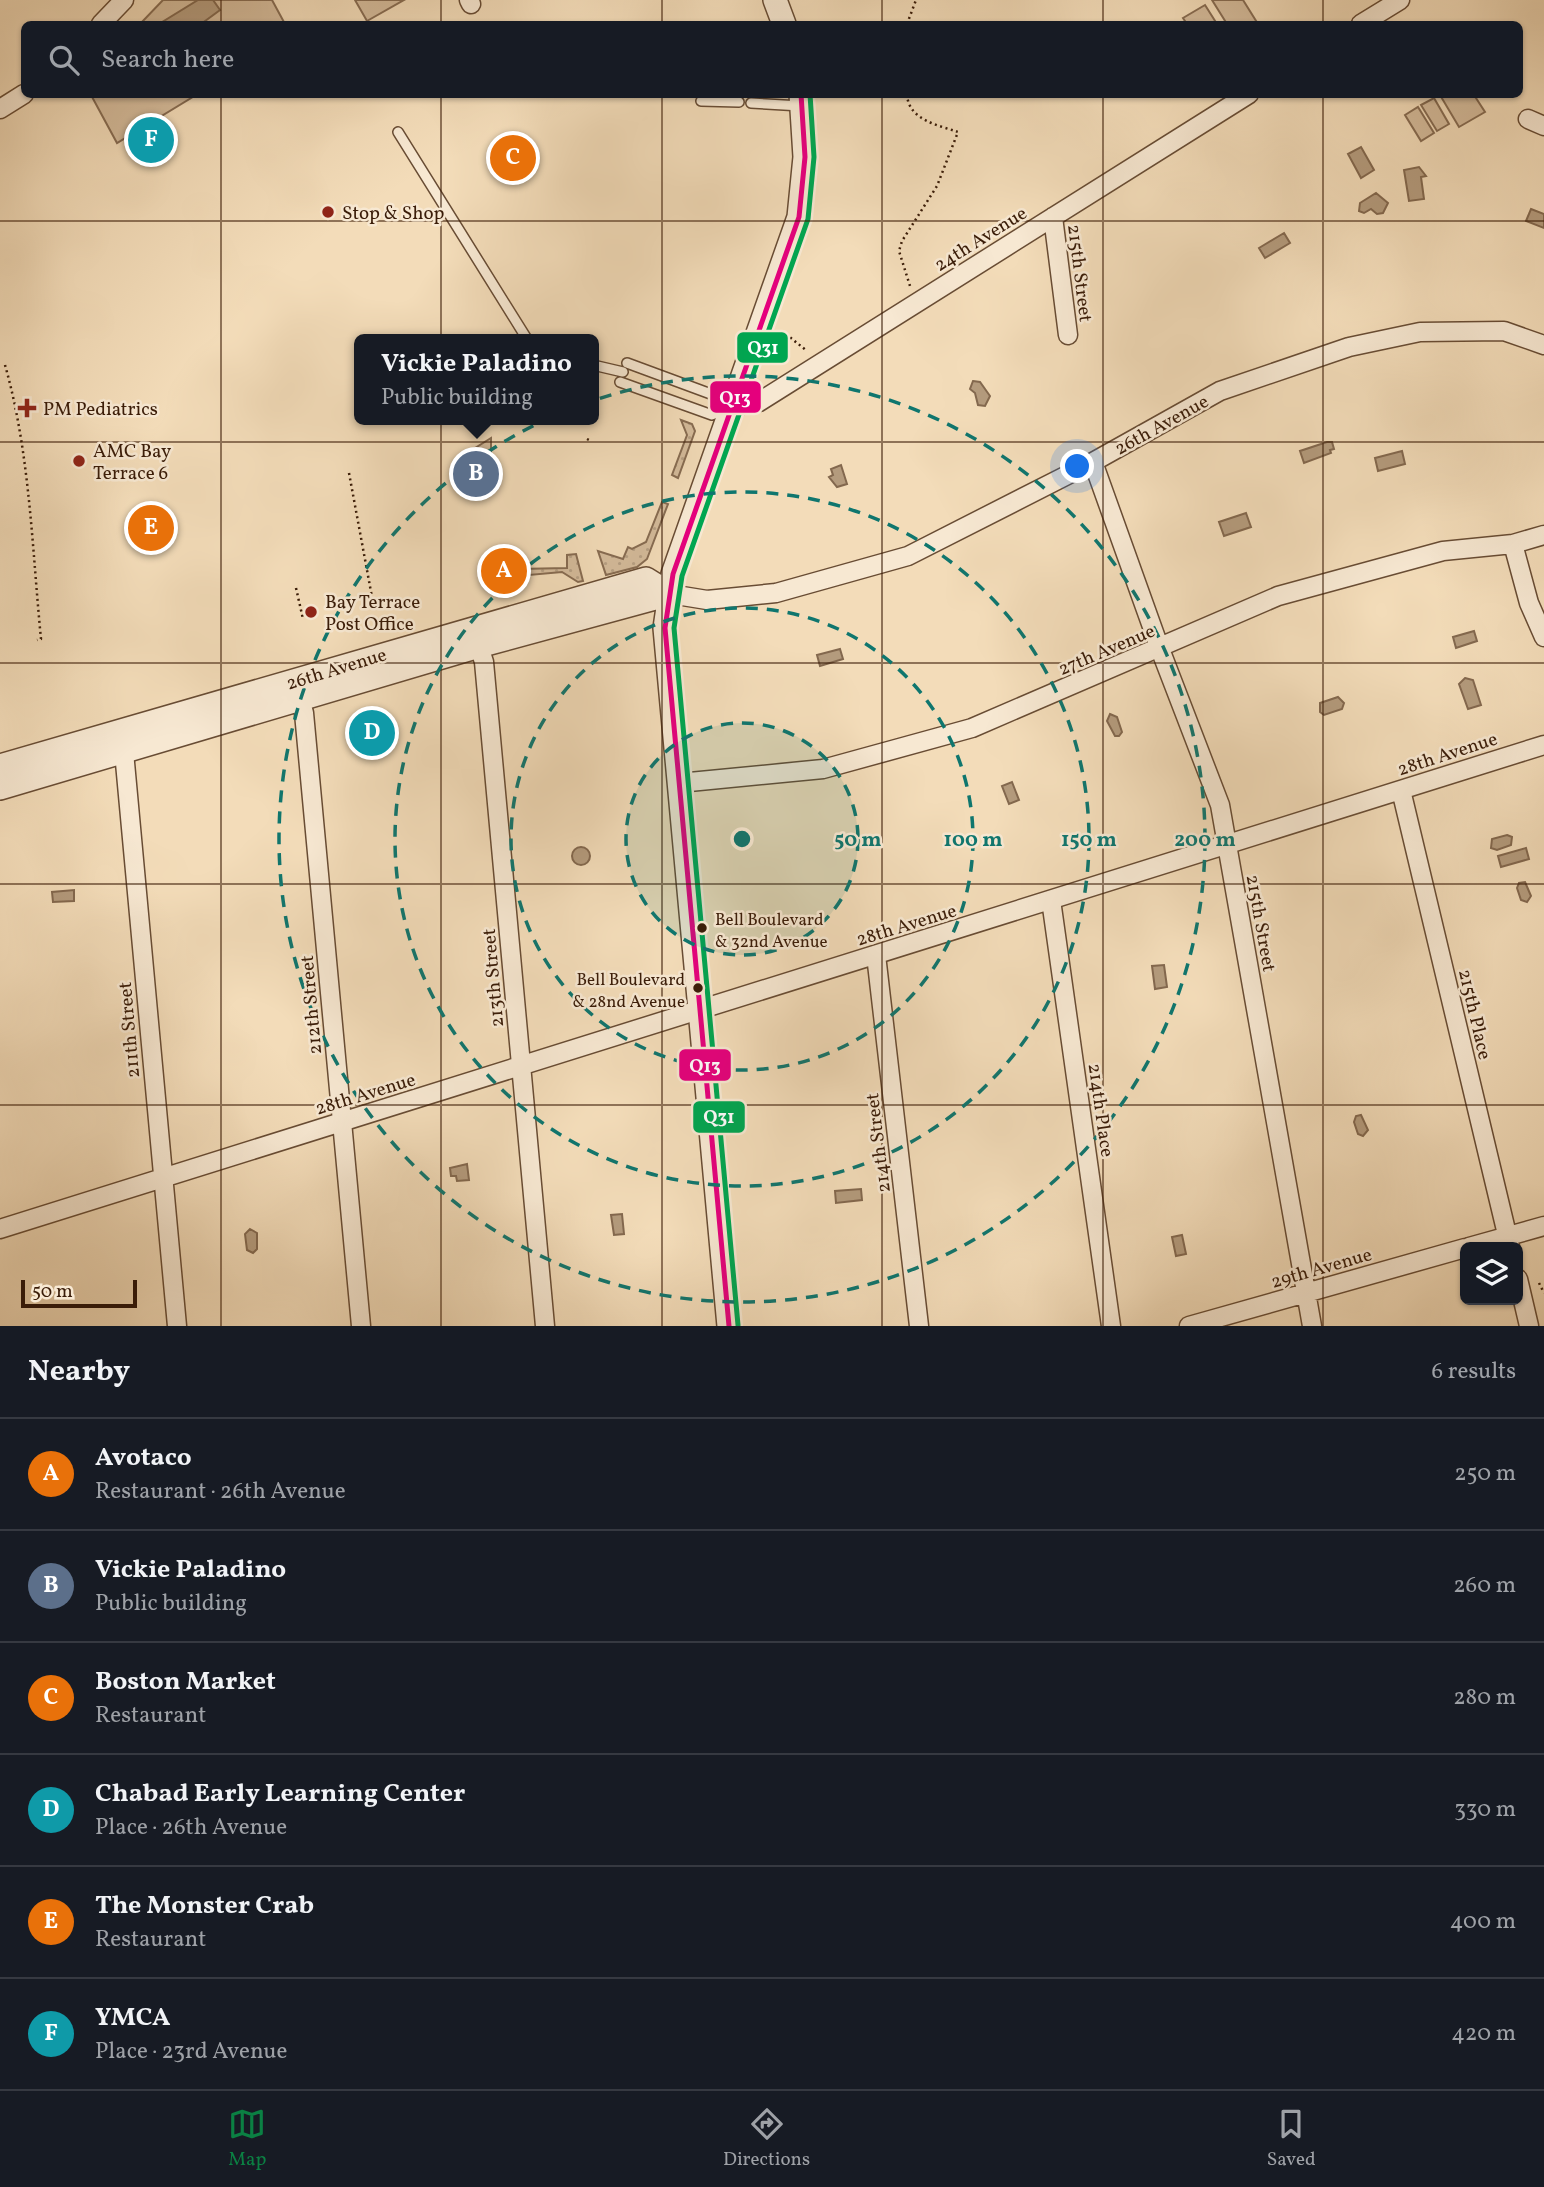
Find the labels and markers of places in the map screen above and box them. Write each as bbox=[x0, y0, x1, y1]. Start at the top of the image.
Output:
pin: F bbox=[128, 114, 174, 166]
pin: C bbox=[490, 132, 536, 184]
place label: Stop & Shop bbox=[342, 201, 445, 227]
marker: Stop & Shop bbox=[320, 204, 336, 220]
place label: PM Pediatrics bbox=[43, 397, 158, 423]
marker: PM Pediatrics bbox=[17, 398, 37, 418]
place label: AMC Bay Terrace 6 bbox=[93, 439, 171, 487]
pin: B bbox=[453, 448, 499, 500]
marker: AMC Bay Terrace 6 bbox=[71, 453, 87, 469]
pin: E bbox=[128, 502, 174, 554]
pin: A bbox=[481, 545, 527, 597]
place label: Bay Terrace Post Office bbox=[325, 590, 420, 638]
marker: Bay Terrace Post Office bbox=[303, 604, 319, 620]
pin: D bbox=[349, 707, 395, 759]
centre of rings bbox=[730, 827, 754, 851]
place label: Bell Boulevard & 32nd Avenue bbox=[715, 909, 828, 954]
marker: Bell Boulevard & 32nd Avenue bbox=[695, 921, 709, 935]
place label: Bell Boulevard & 28nd Avenue bbox=[572, 969, 685, 1014]
marker: Bell Boulevard & 28nd Avenue bbox=[691, 981, 705, 995]

